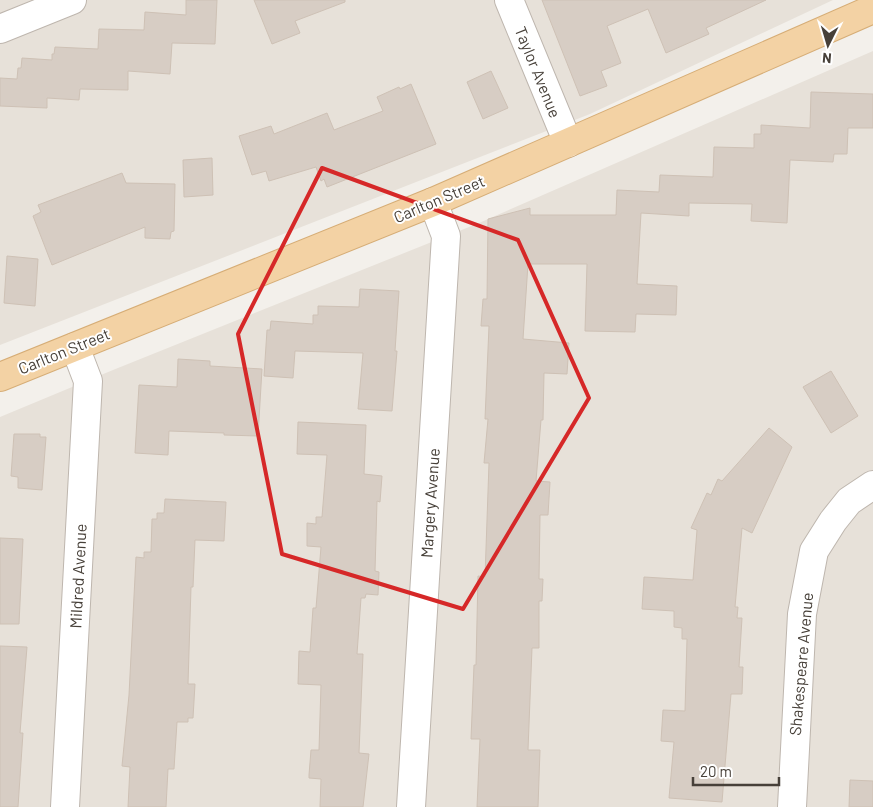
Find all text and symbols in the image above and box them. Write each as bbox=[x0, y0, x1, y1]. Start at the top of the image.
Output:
north arrow bbox=[803, 20, 853, 70]
street label: Taylor Avenue bbox=[512, 23, 565, 120]
text: N bbox=[821, 50, 832, 67]
street label: Carlton Street bbox=[390, 171, 487, 226]
street label: Carlton Street bbox=[15, 324, 112, 378]
street label: Margery Avenue bbox=[416, 447, 443, 559]
street label: Mildred Avenue bbox=[65, 523, 90, 629]
street label: Shakespeare Avenue bbox=[785, 592, 816, 736]
scale bar bbox=[693, 754, 779, 786]
text: 20 m bbox=[700, 762, 732, 780]

